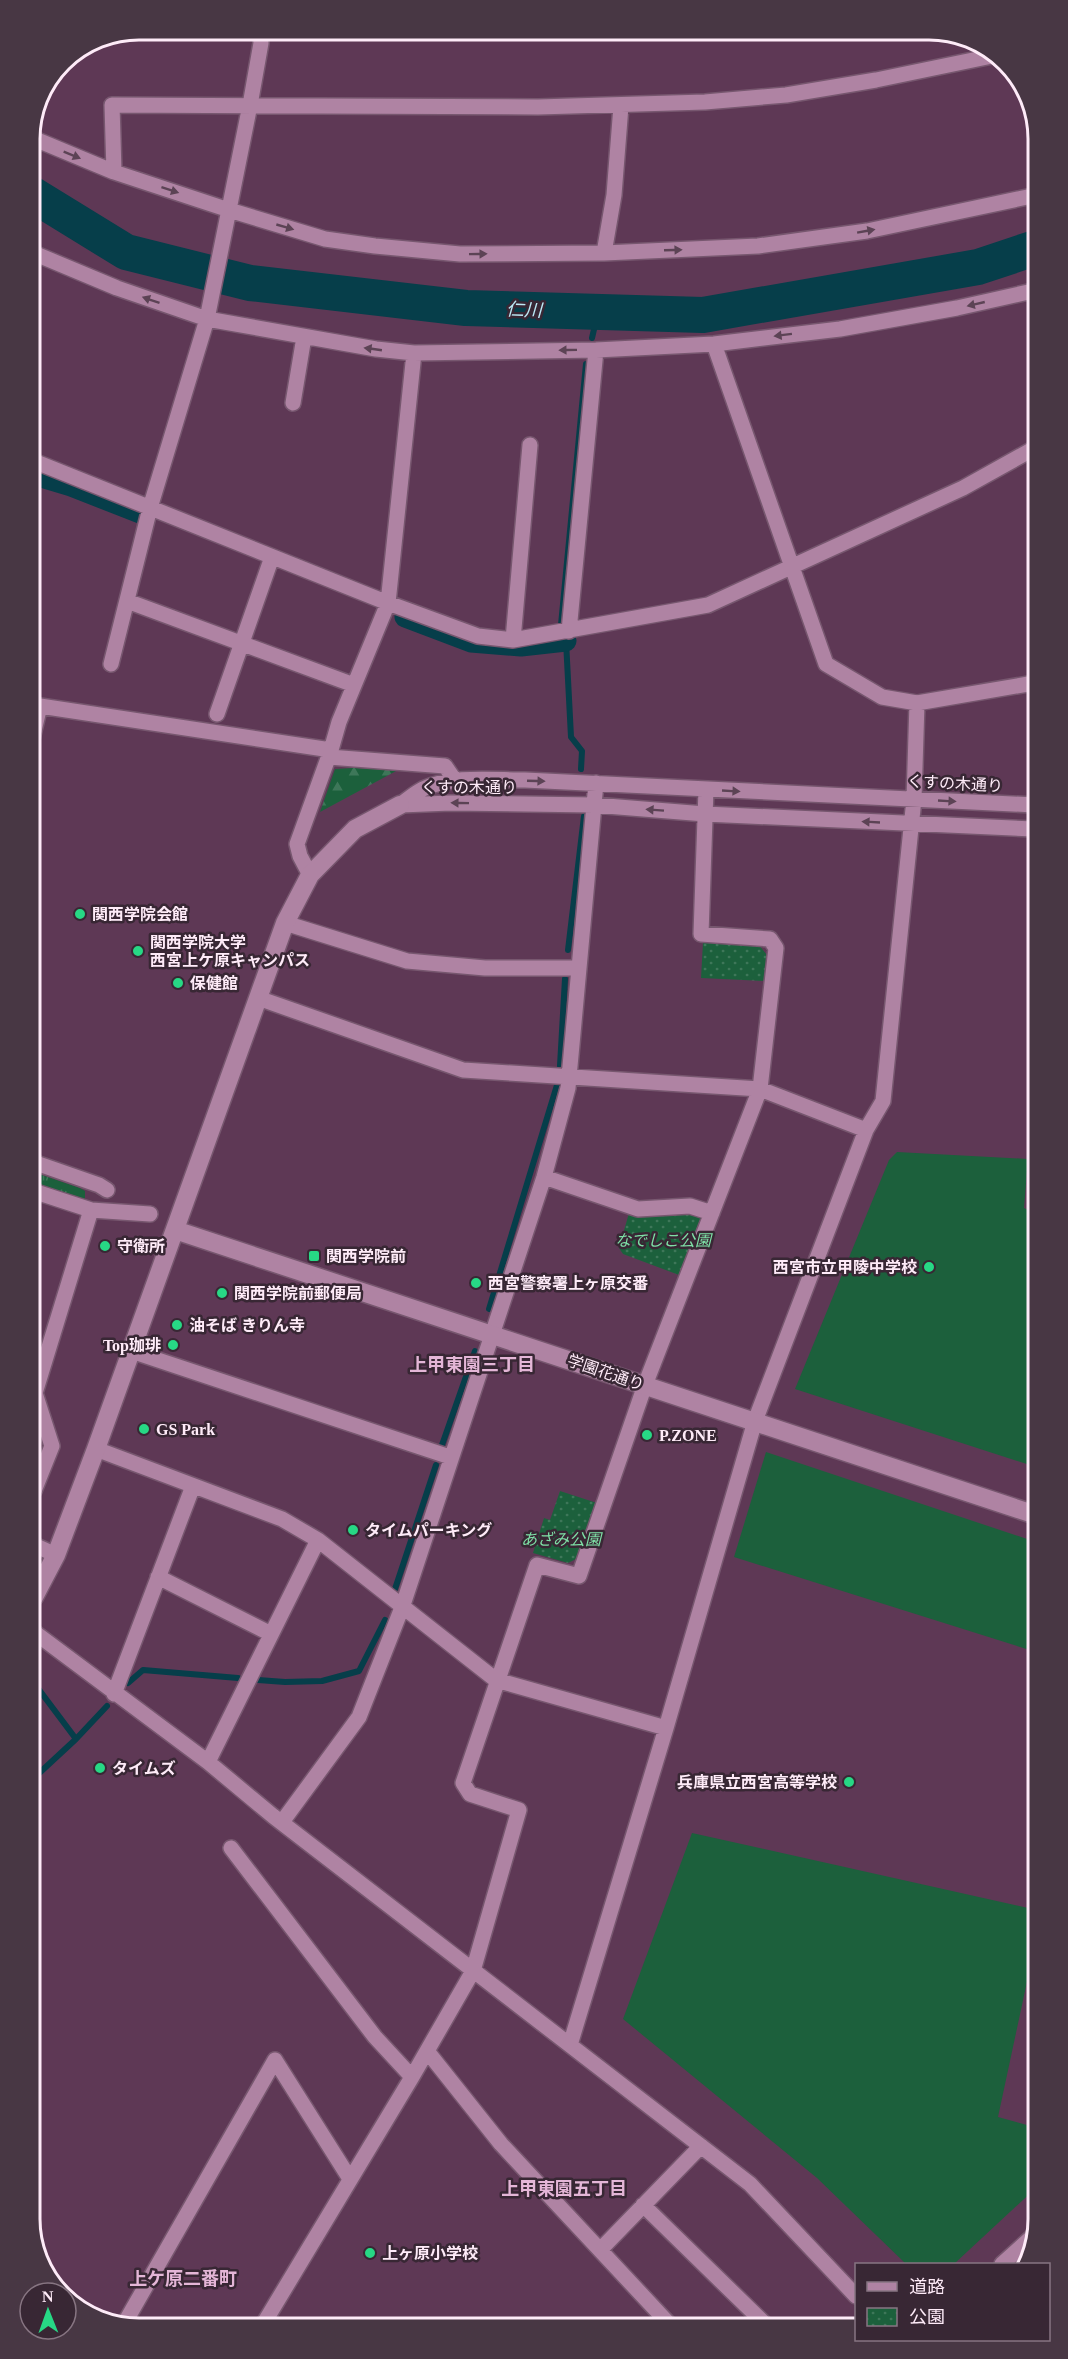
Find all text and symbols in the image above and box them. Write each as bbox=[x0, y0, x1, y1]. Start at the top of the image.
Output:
one-way arrow bbox=[63, 151, 81, 160]
one-way arrow bbox=[161, 186, 179, 196]
one-way arrow bbox=[276, 223, 294, 232]
one-way arrow bbox=[857, 226, 876, 235]
one-way arrow bbox=[663, 245, 682, 254]
one-way arrow bbox=[468, 249, 487, 259]
one-way arrow bbox=[142, 294, 160, 304]
water label: 仁川 bbox=[506, 299, 544, 321]
one-way arrow bbox=[966, 299, 985, 309]
one-way arrow bbox=[774, 331, 793, 340]
one-way arrow bbox=[364, 344, 383, 353]
one-way arrow bbox=[558, 345, 577, 355]
street label: くすの木通り bbox=[907, 772, 1003, 795]
one-way arrow bbox=[527, 776, 546, 785]
street label: くすの木通り bbox=[421, 779, 517, 796]
one-way arrow bbox=[721, 786, 740, 795]
one-way arrow bbox=[937, 796, 956, 805]
one-way arrow bbox=[451, 798, 470, 808]
one-way arrow bbox=[646, 805, 665, 815]
one-way arrow bbox=[861, 817, 880, 826]
place label: 関西学院会館 bbox=[92, 906, 188, 923]
marker: 関西学院会館 bbox=[73, 907, 87, 921]
place label: 関西学院大学 西宮上ケ原キャンパス bbox=[150, 934, 310, 969]
marker: 関西学院大学 西宮上ケ原キャンパス bbox=[131, 944, 145, 958]
place label: 保健館 bbox=[190, 975, 238, 992]
marker: 保健館 bbox=[171, 976, 185, 990]
park label: なでしこ公園 bbox=[615, 1232, 713, 1249]
place label: 守衛所 bbox=[117, 1238, 165, 1255]
marker: 守衛所 bbox=[98, 1239, 112, 1253]
place label: 関西学院前 bbox=[326, 1248, 406, 1265]
marker: 関西学院前 bbox=[307, 1249, 321, 1263]
place label: 西宮市立甲陵中学校 bbox=[773, 1259, 917, 1276]
marker: 西宮市立甲陵中学校 bbox=[922, 1260, 936, 1274]
place label: 西宮警察署上ヶ原交番 bbox=[488, 1275, 648, 1292]
marker: 西宮警察署上ヶ原交番 bbox=[469, 1276, 483, 1290]
place label: 関西学院前郵便局 bbox=[234, 1285, 362, 1302]
marker: 関西学院前郵便局 bbox=[215, 1286, 229, 1300]
place label: 油そば きりん寺 bbox=[189, 1317, 305, 1334]
marker: 油そば きりん寺 bbox=[170, 1318, 184, 1332]
place label: Top珈琲 bbox=[103, 1337, 161, 1355]
marker: Top珈琲 bbox=[166, 1338, 180, 1352]
street label: 学園花通り bbox=[565, 1351, 646, 1394]
district label: 上甲東園三丁目 bbox=[409, 1355, 535, 1375]
place label: GS Park bbox=[156, 1421, 215, 1438]
marker: GS Park bbox=[137, 1422, 151, 1436]
place label: P.ZONE bbox=[659, 1427, 717, 1444]
marker: P.ZONE bbox=[640, 1428, 654, 1442]
place label: タイムパーキング bbox=[365, 1521, 492, 1539]
marker: タイムパーキング bbox=[346, 1523, 360, 1537]
park label: あざみ公園 bbox=[521, 1531, 603, 1548]
place label: タイムズ bbox=[112, 1760, 176, 1777]
marker: タイムズ bbox=[93, 1761, 107, 1775]
place label: 兵庫県立西宮高等学校 bbox=[677, 1774, 837, 1791]
marker: 兵庫県立西宮高等学校 bbox=[842, 1775, 856, 1789]
district label: 上甲東園五丁目 bbox=[501, 2179, 627, 2199]
place label: 上ヶ原小学校 bbox=[382, 2245, 478, 2262]
marker: 上ヶ原小学校 bbox=[363, 2246, 377, 2260]
legend bbox=[855, 2263, 1050, 2341]
district label: 上ケ原二番町 bbox=[129, 2269, 237, 2289]
text: 道路 bbox=[909, 2277, 945, 2297]
north arrow bbox=[18, 2281, 78, 2341]
text: N bbox=[42, 2288, 54, 2305]
text: 公園 bbox=[909, 2307, 945, 2327]

